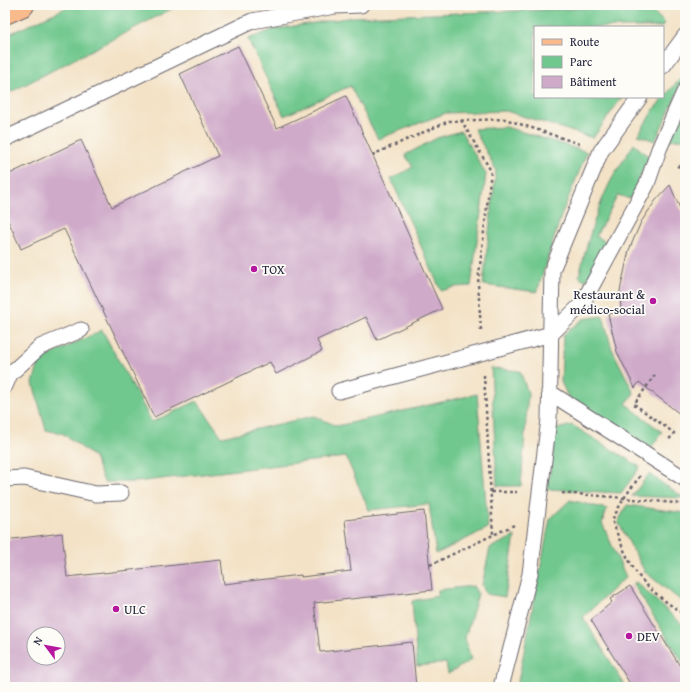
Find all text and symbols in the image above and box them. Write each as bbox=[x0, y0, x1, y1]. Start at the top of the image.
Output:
legend bbox=[534, 26, 664, 98]
text: Route bbox=[570, 33, 600, 50]
text: Parc bbox=[570, 53, 593, 70]
text: Bâtiment bbox=[570, 73, 617, 90]
place label: TOX bbox=[262, 260, 285, 279]
marker: TOX bbox=[249, 264, 259, 274]
place label: Restaurant & médico-social bbox=[570, 285, 645, 319]
marker: Restaurant & médico-social bbox=[648, 296, 658, 306]
place label: ULC bbox=[124, 600, 146, 619]
marker: ULC bbox=[111, 604, 121, 614]
north arrow bbox=[26, 626, 66, 666]
place label: DEV bbox=[637, 627, 660, 646]
marker: DEV bbox=[624, 631, 634, 641]
text: N bbox=[29, 633, 47, 648]

